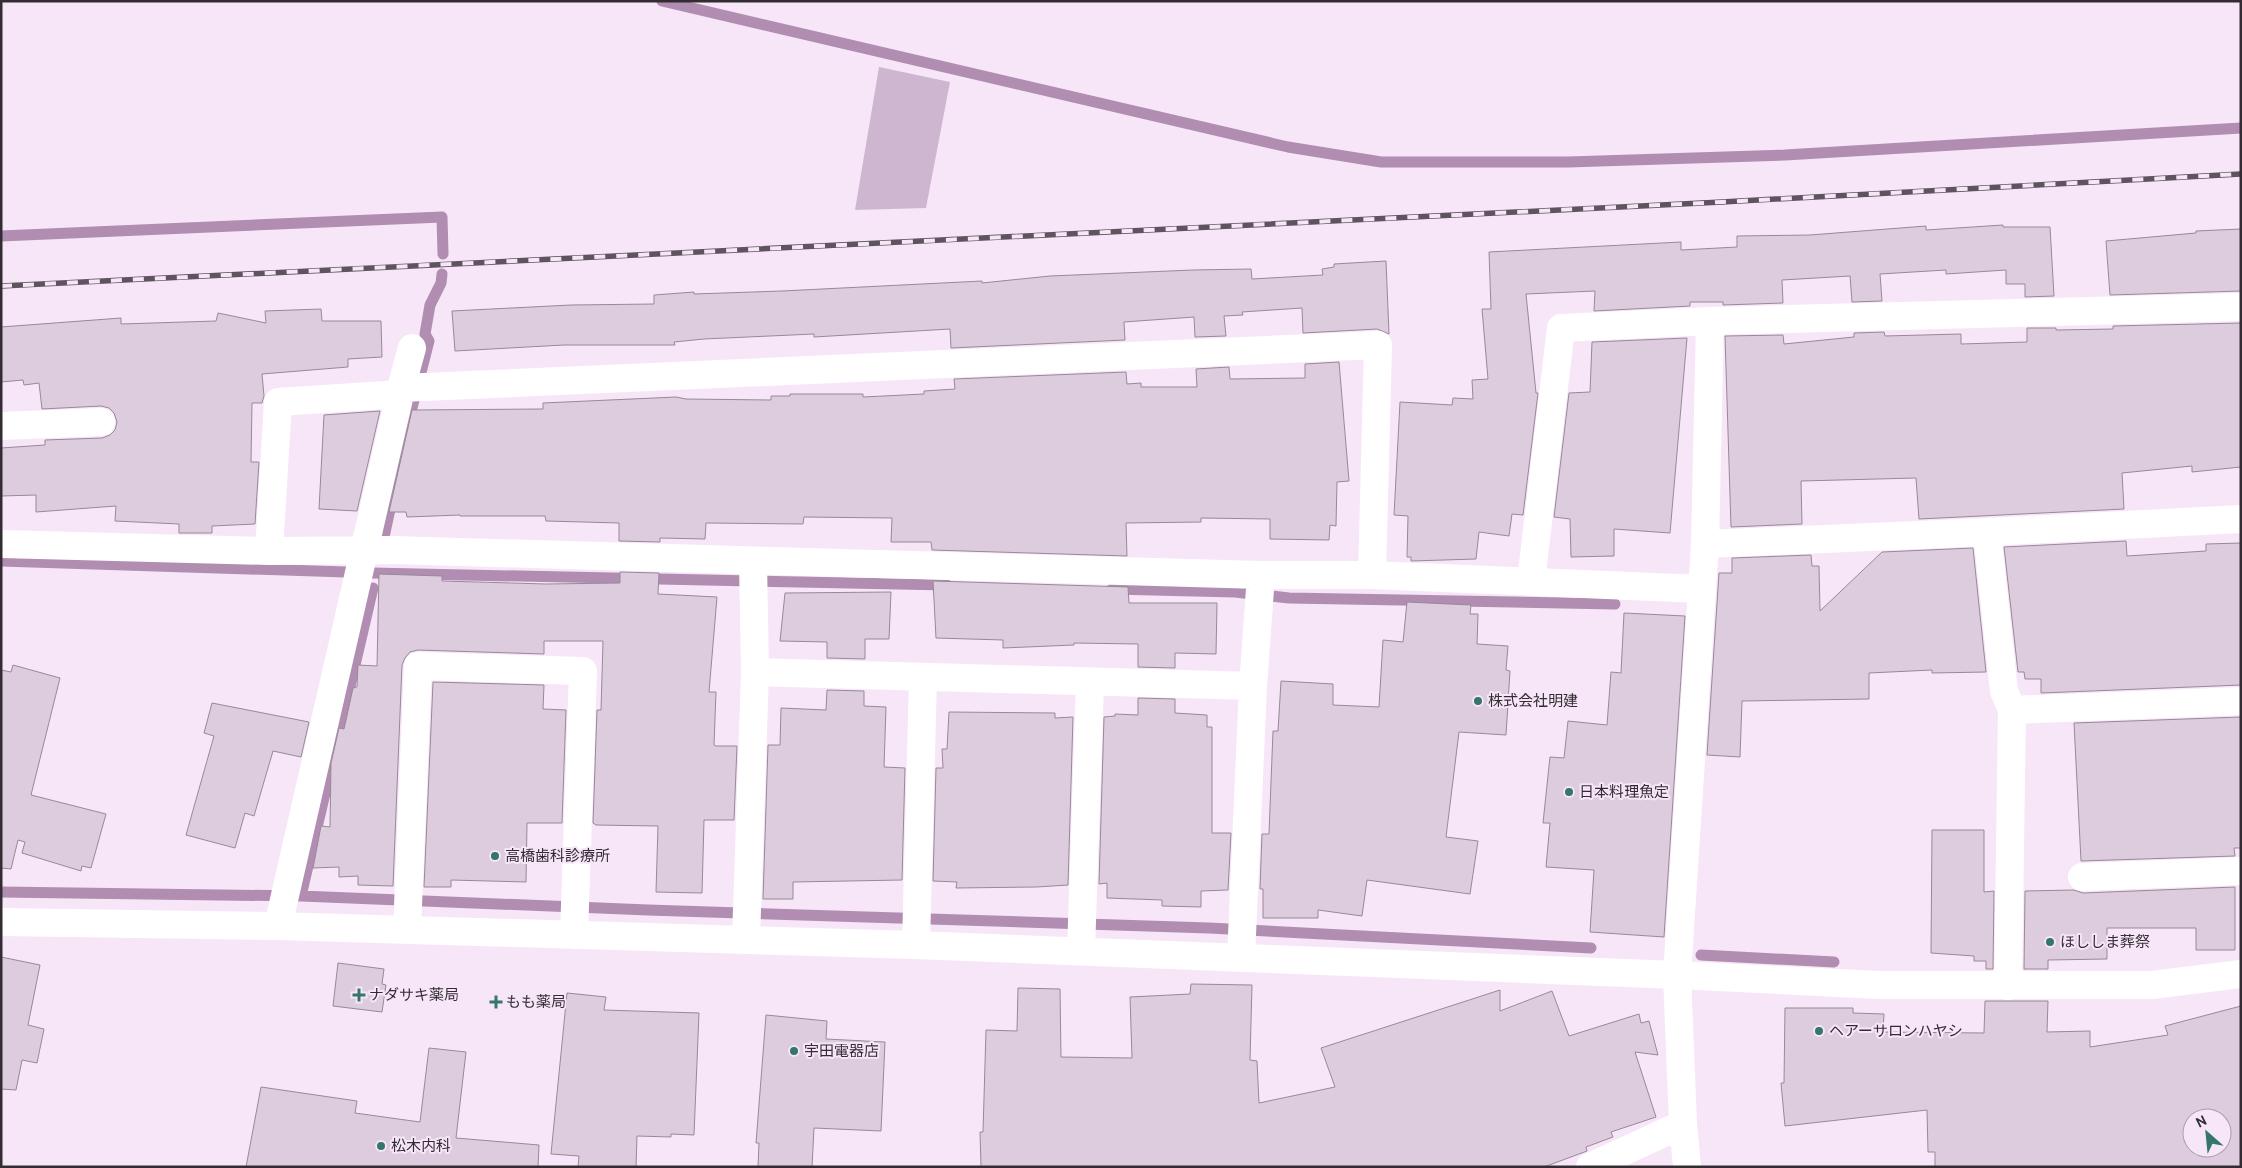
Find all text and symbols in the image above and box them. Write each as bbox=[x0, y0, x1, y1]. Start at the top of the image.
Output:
place label: 株式会社明建 bbox=[1488, 692, 1578, 710]
marker: 株式会社明建 bbox=[1472, 695, 1484, 707]
place label: 日本料理魚定 bbox=[1579, 783, 1669, 801]
marker: 日本料理魚定 bbox=[1563, 786, 1575, 798]
place label: 高橋歯科診療所 bbox=[505, 847, 610, 865]
marker: 高橋歯科診療所 bbox=[489, 850, 501, 862]
place label: ほししま葬祭 bbox=[2060, 933, 2150, 951]
marker: ほししま葬祭 bbox=[2044, 936, 2056, 948]
place label: ナダサキ薬局 bbox=[369, 986, 459, 1004]
marker: ナダサキ薬局 bbox=[353, 989, 365, 1001]
place label: もも薬局 bbox=[506, 993, 566, 1011]
marker: もも薬局 bbox=[490, 996, 502, 1008]
place label: ヘアーサロンハヤシ bbox=[1829, 1022, 1963, 1040]
marker: ヘアーサロンハヤシ bbox=[1813, 1025, 1825, 1037]
place label: 宇田電器店 bbox=[804, 1042, 879, 1060]
marker: 宇田電器店 bbox=[788, 1045, 800, 1057]
north arrow bbox=[2182, 1108, 2232, 1158]
text: N bbox=[2193, 1111, 2210, 1132]
place label: 松木内科 bbox=[391, 1137, 451, 1155]
marker: 松木内科 bbox=[375, 1140, 387, 1152]

